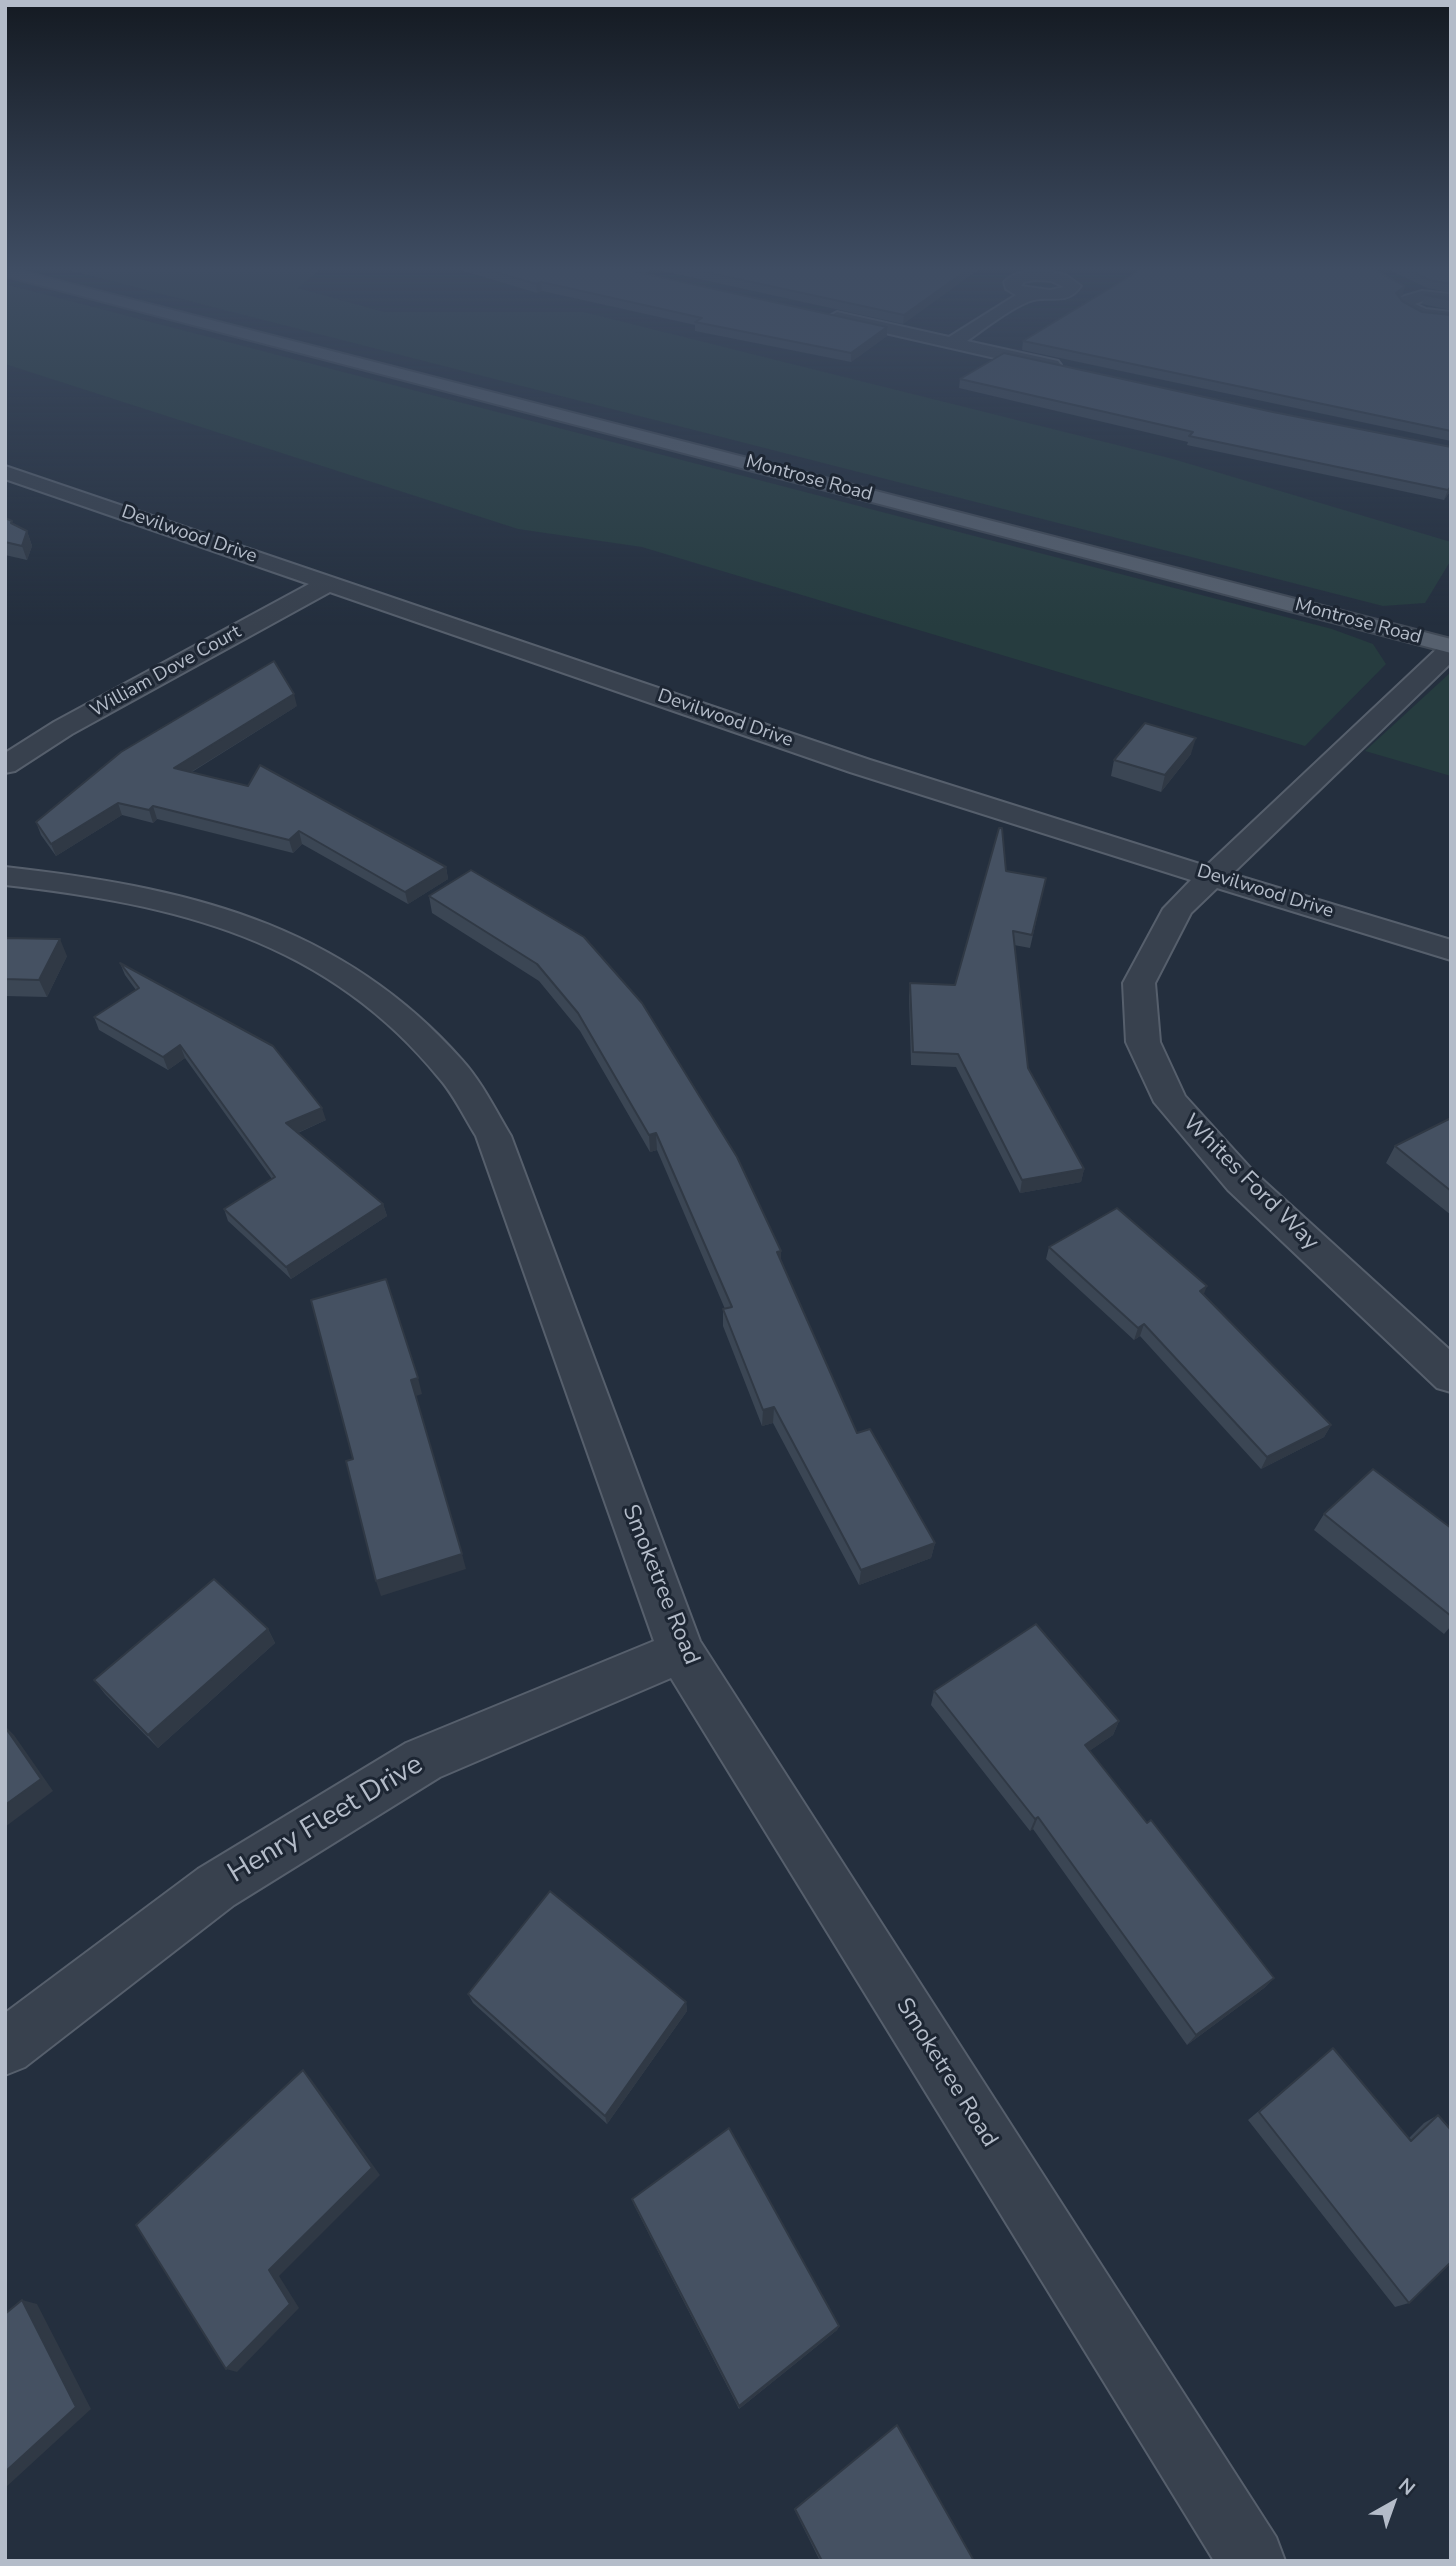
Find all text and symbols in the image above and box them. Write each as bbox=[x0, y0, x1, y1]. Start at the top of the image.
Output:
street label: Montrose Road bbox=[743, 451, 875, 507]
street label: Devilwood Drive bbox=[118, 501, 260, 569]
street label: Montrose Road bbox=[1292, 594, 1424, 650]
street label: William Dove Court bbox=[87, 621, 245, 723]
street label: Devilwood Drive bbox=[654, 685, 796, 753]
street label: Devilwood Drive bbox=[1194, 860, 1336, 924]
street label: Whites Ford Way bbox=[1176, 1109, 1324, 1257]
street label: Smoketree Road bbox=[615, 1501, 705, 1669]
street label: Henry Fleet Drive bbox=[223, 1749, 429, 1891]
street label: Smoketree Road bbox=[889, 1994, 1003, 2152]
north arrow bbox=[1358, 2468, 1428, 2538]
text: N bbox=[1393, 2472, 1420, 2501]

